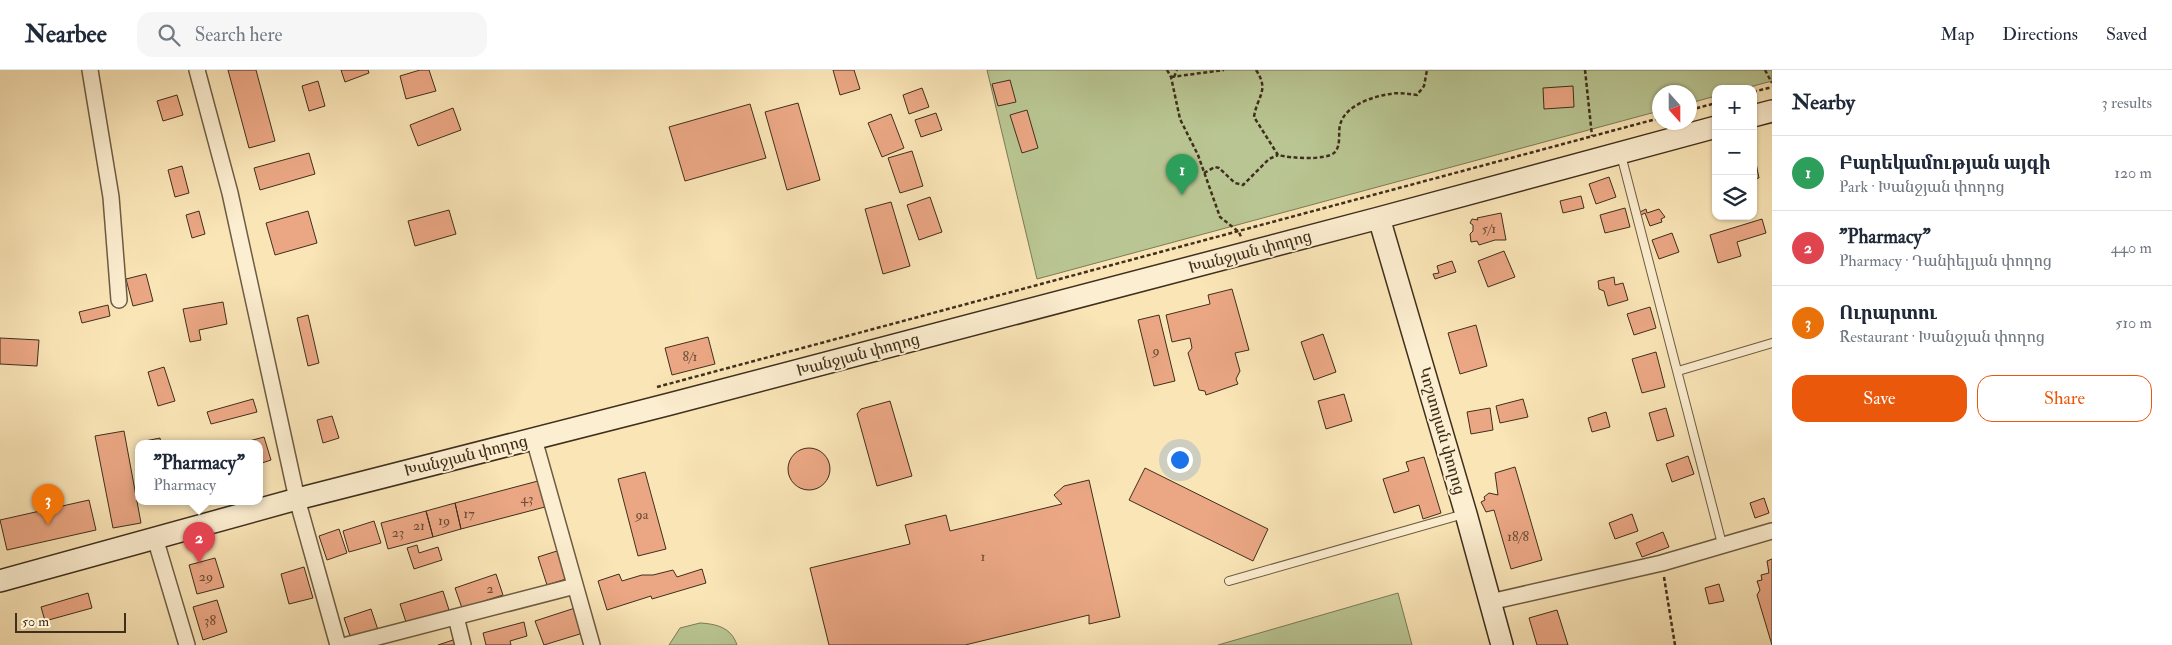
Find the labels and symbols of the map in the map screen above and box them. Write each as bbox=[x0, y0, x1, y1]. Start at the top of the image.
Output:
north arrow bbox=[1652, 85, 1697, 130]
pin: 1 bbox=[1166, 154, 1198, 195]
house number: 5/1 bbox=[1482, 220, 1496, 237]
street label: Խանջյան փողոց bbox=[1186, 226, 1314, 278]
street label: Խանջյան փողոց bbox=[794, 329, 922, 381]
house number: 9 bbox=[1151, 342, 1160, 359]
house number: 8/1 bbox=[682, 348, 698, 365]
street label: Կոշտոյան փողոց bbox=[1414, 365, 1470, 497]
street label: Խանջյան փողոց bbox=[402, 431, 530, 481]
your location bbox=[1167, 447, 1193, 473]
pin: 3 bbox=[32, 484, 64, 525]
house number: 43 bbox=[521, 490, 533, 507]
house number: 17 bbox=[463, 505, 475, 522]
house number: 9a bbox=[635, 506, 649, 523]
house number: 19 bbox=[438, 512, 450, 529]
house number: 21 bbox=[413, 517, 425, 534]
pin: 2 bbox=[183, 522, 215, 563]
house number: 23 bbox=[392, 524, 404, 541]
house number: 18/8 bbox=[1507, 528, 1529, 545]
house number: 1 bbox=[981, 548, 986, 565]
house number: 29 bbox=[199, 568, 213, 585]
house number: 2 bbox=[486, 580, 494, 597]
scale bar bbox=[15, 610, 126, 633]
house number: 38 bbox=[204, 612, 216, 629]

